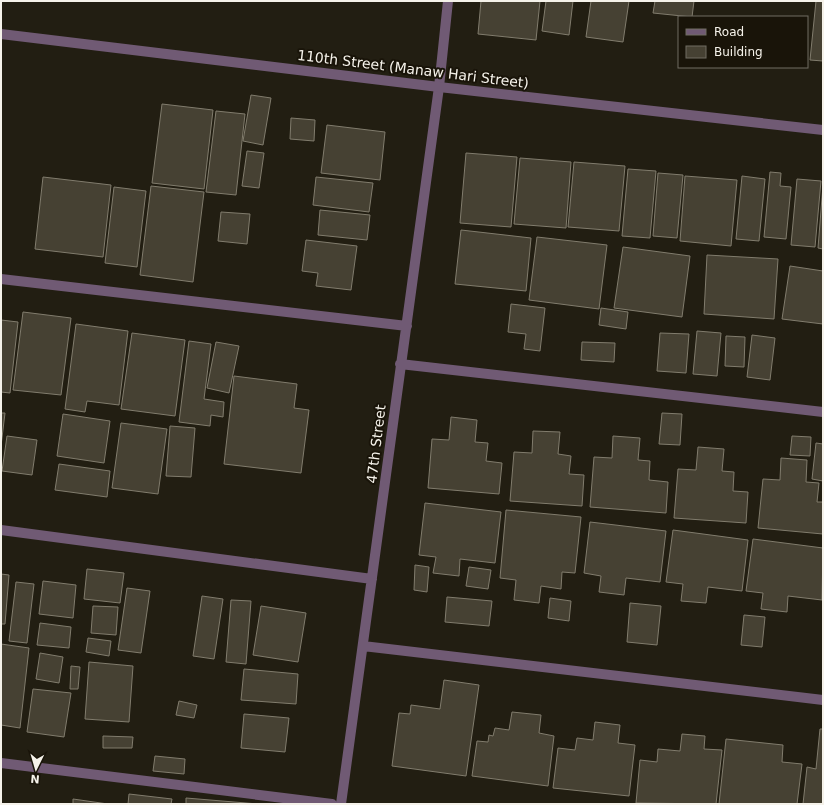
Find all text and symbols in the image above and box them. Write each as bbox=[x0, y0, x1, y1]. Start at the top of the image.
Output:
legend bbox=[678, 16, 808, 68]
text: Road bbox=[714, 25, 744, 39]
text: Building bbox=[714, 45, 763, 59]
street label: 110th Street (Manaw Hari Street) bbox=[296, 47, 530, 91]
street label: 47th Street bbox=[363, 403, 389, 484]
north arrow bbox=[16, 749, 56, 789]
text: N bbox=[30, 772, 40, 785]

